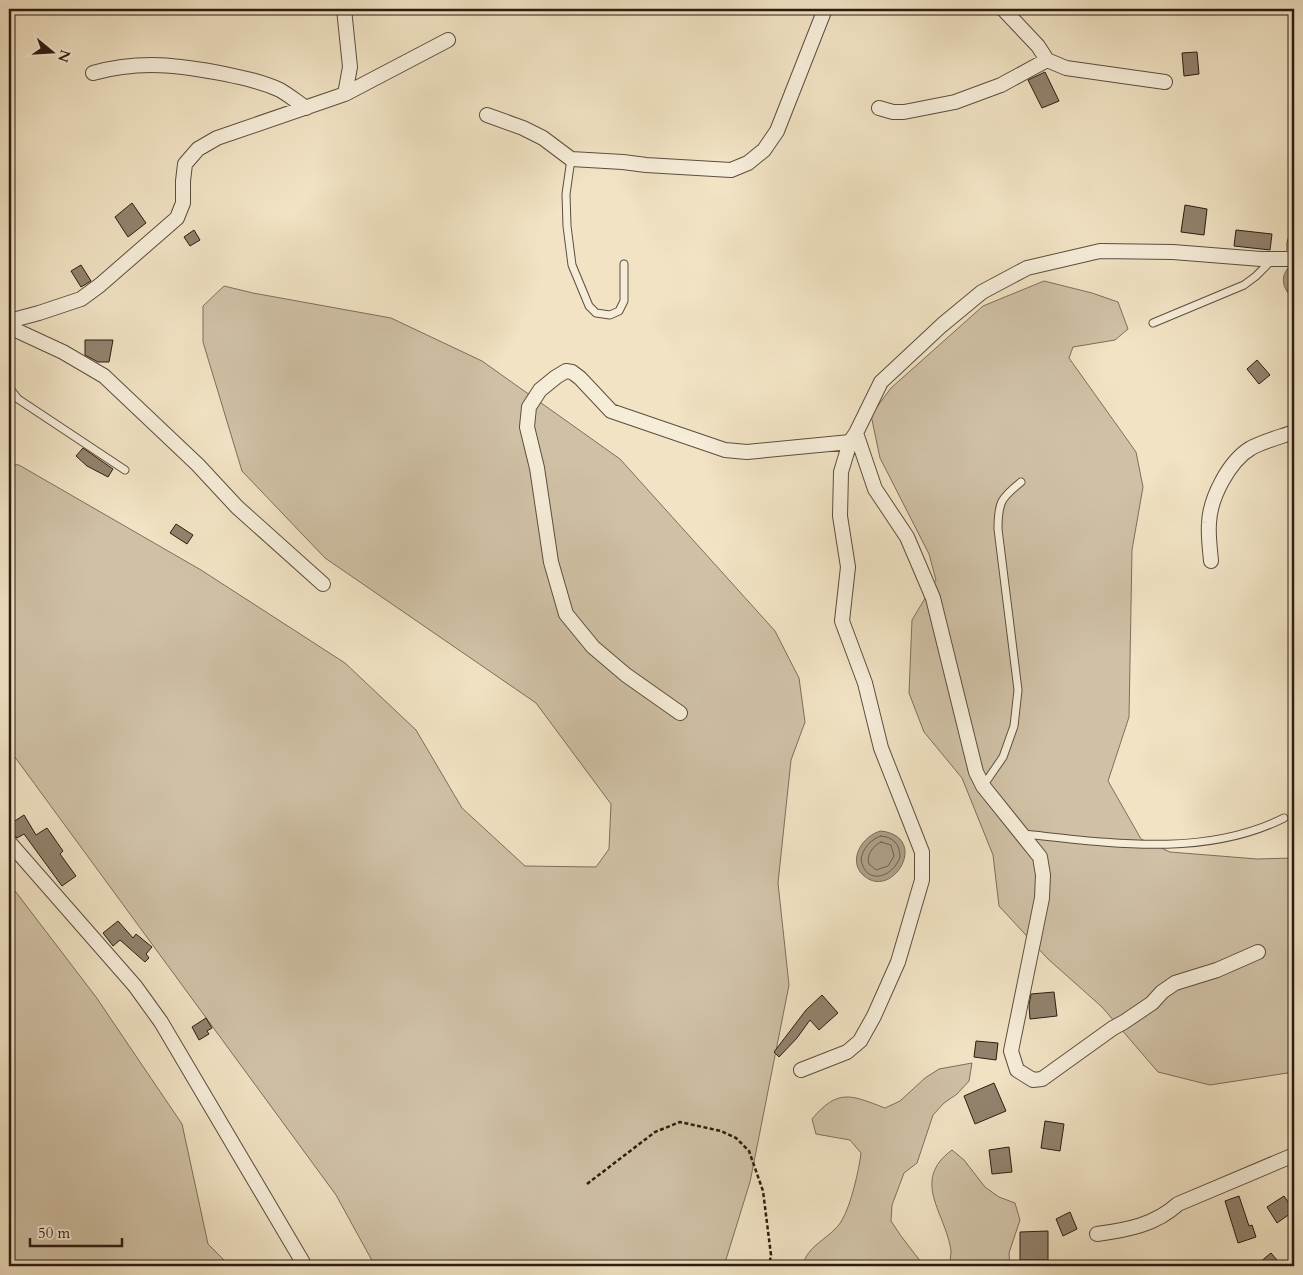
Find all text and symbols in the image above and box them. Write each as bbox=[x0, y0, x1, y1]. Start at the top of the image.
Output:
north arrow bbox=[28, 28, 78, 78]
text: N bbox=[53, 47, 75, 65]
scale bar bbox=[30, 1215, 122, 1247]
text: 50 m bbox=[38, 1223, 70, 1243]

